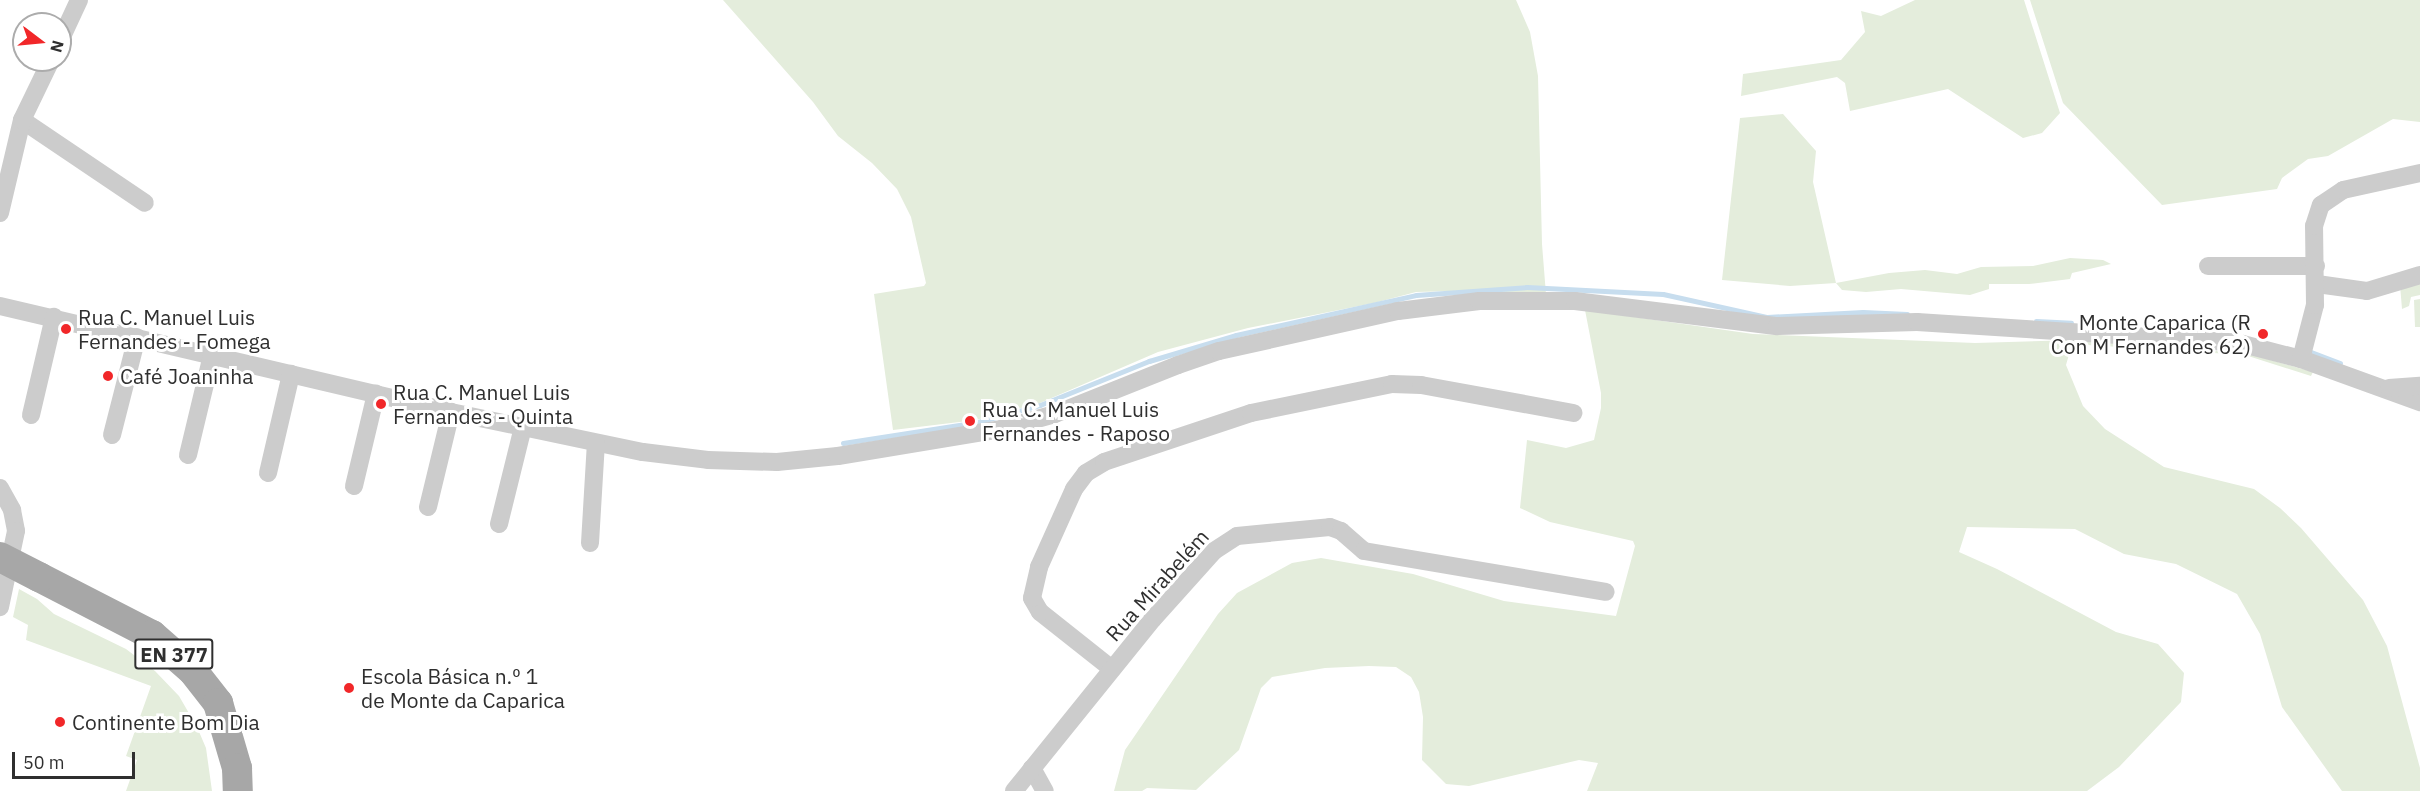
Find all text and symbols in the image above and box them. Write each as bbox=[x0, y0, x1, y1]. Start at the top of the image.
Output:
north arrow bbox=[12, 12, 72, 72]
text: N bbox=[46, 38, 69, 55]
place label: Rua C. Manuel Luis Fernandes - Fomega bbox=[78, 304, 271, 354]
place label: Monte Caparica (R Con M Fernandes 62) bbox=[2051, 309, 2251, 359]
marker: Rua C. Manuel Luis Fernandes - Fomega bbox=[59, 322, 73, 336]
marker: Monte Caparica (R Con M Fernandes 62) bbox=[2256, 327, 2270, 341]
place label: Café Joaninha bbox=[120, 363, 253, 389]
marker: Café Joaninha bbox=[101, 369, 115, 383]
place label: Rua C. Manuel Luis Fernandes - Quinta bbox=[393, 379, 573, 429]
place label: Rua C. Manuel Luis Fernandes - Raposo bbox=[982, 396, 1170, 446]
marker: Rua C. Manuel Luis Fernandes - Quinta bbox=[374, 397, 388, 411]
marker: Rua C. Manuel Luis Fernandes - Raposo bbox=[963, 414, 977, 428]
street label: Rua Mirabelém bbox=[1100, 524, 1214, 646]
road number: EN 377 bbox=[134, 637, 214, 671]
place label: Escola Básica n.º 1 de Monte da Caparica bbox=[361, 663, 565, 713]
marker: Escola Básica n.º 1 de Monte da Caparica bbox=[342, 681, 356, 695]
place label: Continente Bom Dia bbox=[72, 709, 260, 735]
marker: Continente Bom Dia bbox=[53, 715, 67, 729]
scale bar bbox=[15, 740, 138, 778]
text: 50 m bbox=[23, 751, 65, 774]

